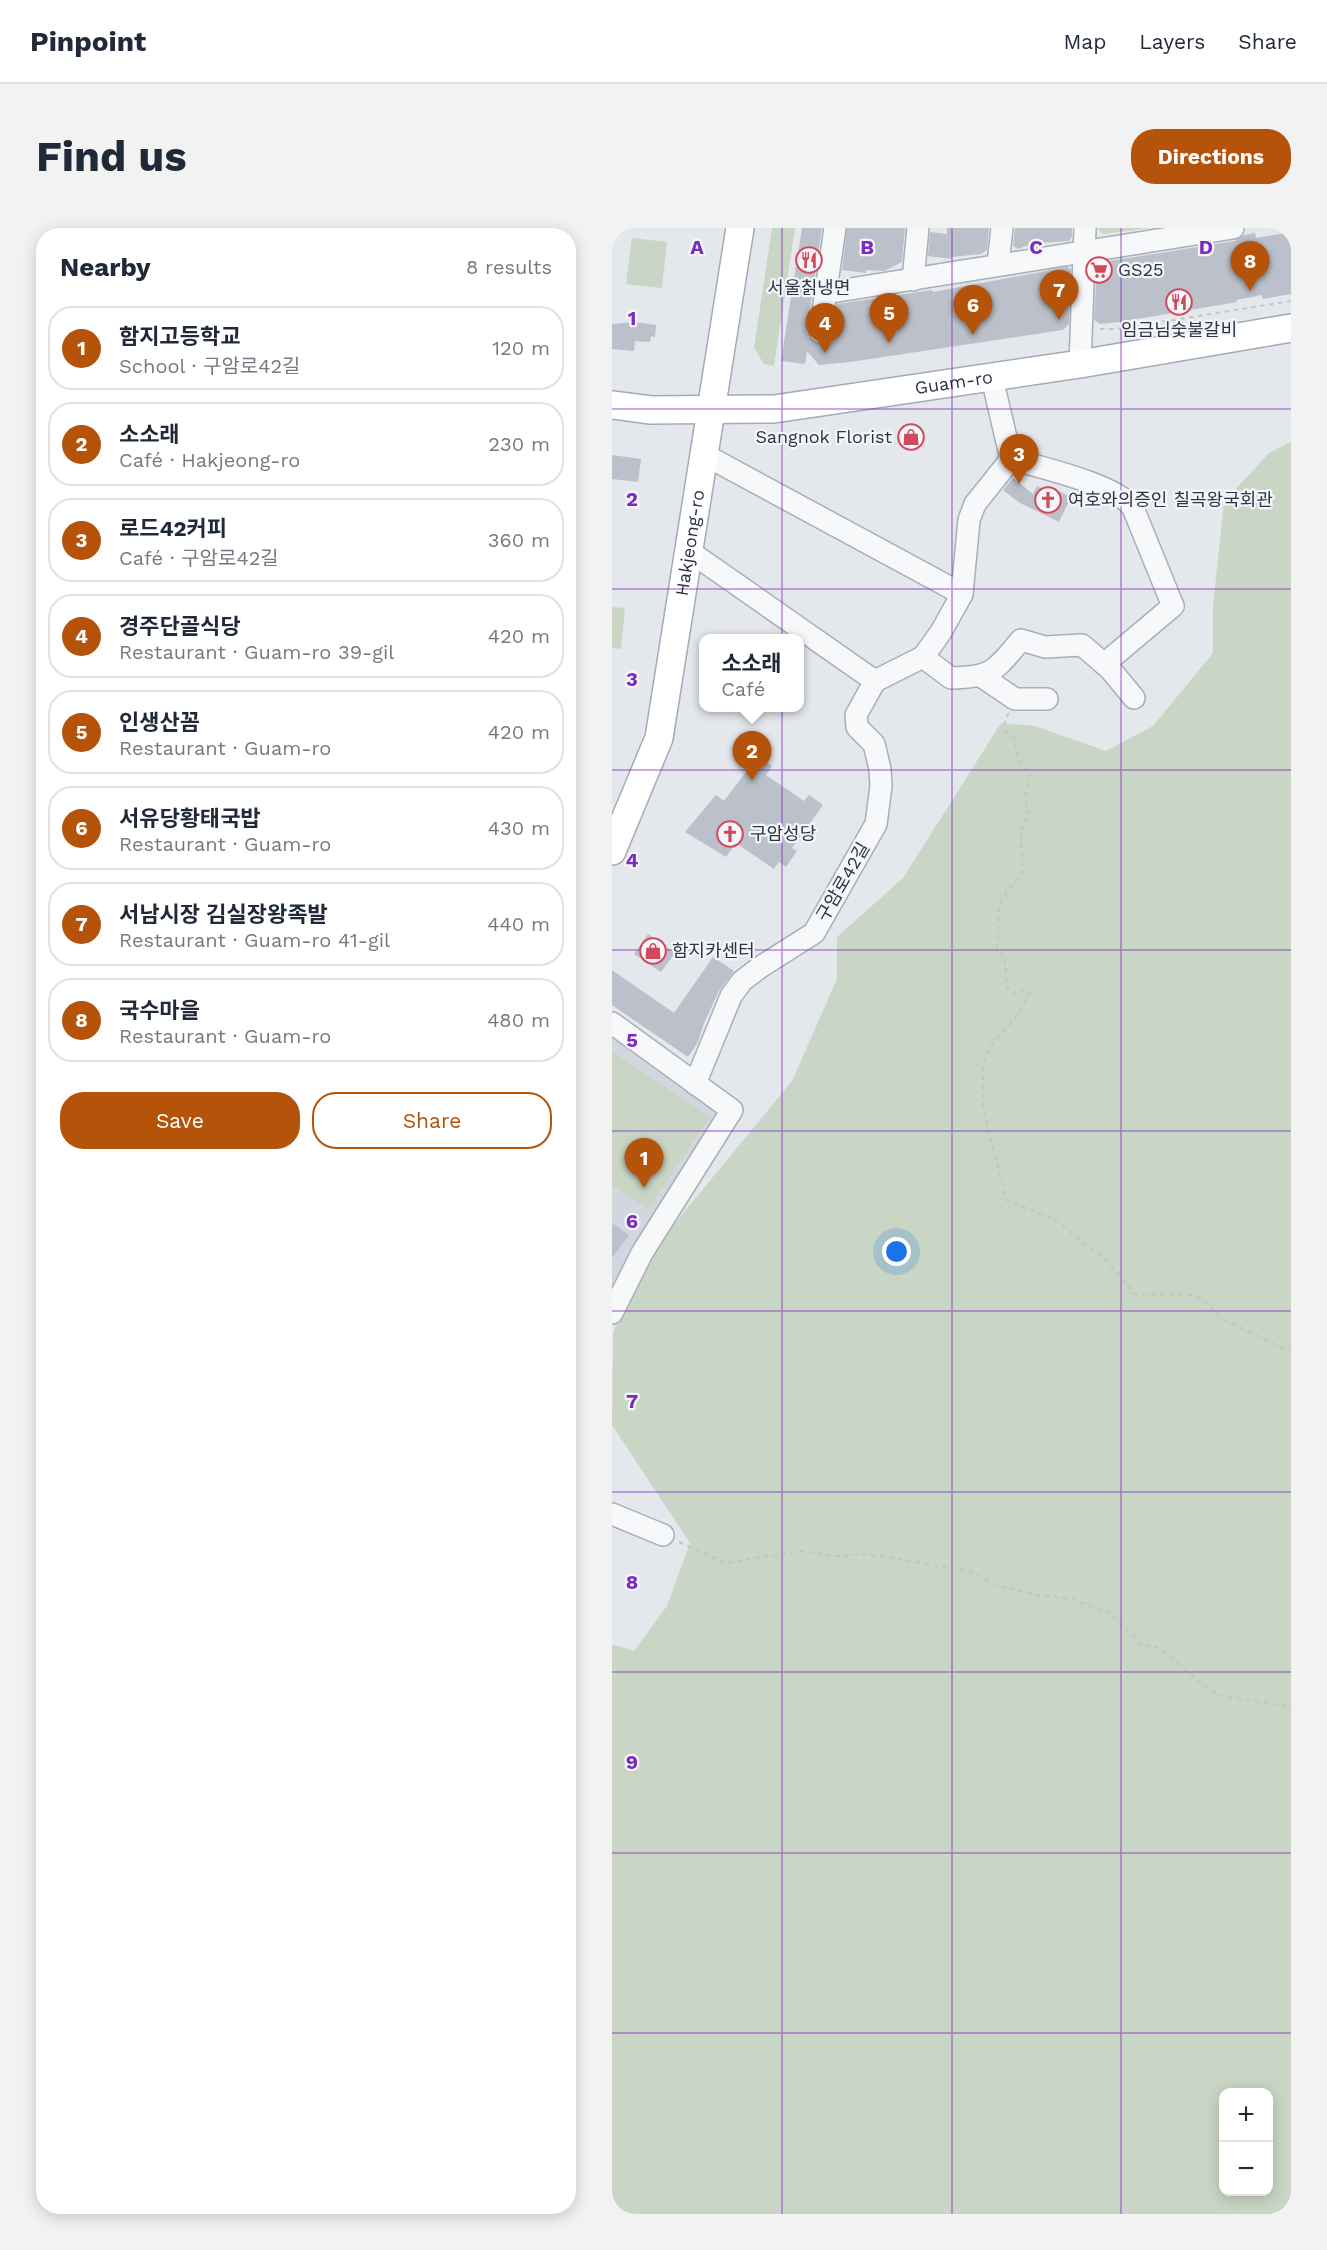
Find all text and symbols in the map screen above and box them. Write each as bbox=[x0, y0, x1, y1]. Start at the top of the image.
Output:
text: Pinpoint bbox=[30, 25, 146, 58]
text: Map bbox=[1063, 29, 1106, 54]
text: Layers bbox=[1139, 29, 1205, 54]
text: Share bbox=[1238, 29, 1297, 54]
button: Directions bbox=[1131, 129, 1291, 184]
text: Find us bbox=[36, 132, 187, 181]
text: A bbox=[690, 235, 704, 259]
text: B bbox=[860, 235, 874, 259]
text: C bbox=[1029, 235, 1043, 259]
text: D bbox=[1199, 235, 1213, 259]
pin: 8 bbox=[1230, 242, 1270, 291]
restaurant icon: 서울칡냉면 bbox=[794, 245, 824, 275]
text: Nearby bbox=[60, 252, 151, 282]
text: 8 results bbox=[466, 255, 552, 279]
supermarket icon: GS25 bbox=[1084, 255, 1114, 285]
place label: GS25 bbox=[1118, 259, 1164, 280]
pin: 7 bbox=[1040, 270, 1078, 320]
place label: 서울칡냉면 bbox=[768, 277, 850, 298]
pin: 6 bbox=[954, 285, 992, 335]
restaurant icon: 임금님숯불갈비 bbox=[1164, 287, 1194, 317]
pin: 5 bbox=[870, 294, 908, 343]
pin: 4 bbox=[806, 304, 844, 353]
text: 1 bbox=[628, 306, 636, 330]
place label: 임금님숯불갈비 bbox=[1121, 319, 1237, 340]
text: 함지고등학교 bbox=[119, 324, 240, 349]
text: 1 bbox=[77, 336, 86, 360]
text: 120 m bbox=[492, 336, 550, 360]
text: School · 구암로42길 bbox=[119, 354, 300, 378]
street label: Guam-ro bbox=[913, 366, 994, 398]
text: 소소래 bbox=[119, 422, 180, 447]
shop icon: Sangnok Florist bbox=[896, 422, 926, 452]
place label: Sangnok Florist bbox=[755, 426, 892, 447]
text: 2 bbox=[76, 432, 87, 456]
text: 230 m bbox=[488, 432, 550, 456]
pin: 3 bbox=[1000, 434, 1038, 484]
text: Café · Hakjeong-ro bbox=[119, 448, 300, 472]
church icon: 여호와의증인 칠곡왕국회관 bbox=[1033, 485, 1063, 515]
text: 2 bbox=[626, 487, 638, 511]
street label: Hakjeong-ro bbox=[671, 488, 708, 597]
place label: 여호와의증인 칠곡왕국회관 bbox=[1068, 489, 1273, 510]
text: 로드42커피 bbox=[119, 516, 227, 541]
text: 3 bbox=[76, 528, 87, 552]
text: 360 m bbox=[488, 528, 550, 552]
text: Café · 구암로42길 bbox=[119, 546, 279, 570]
text: 경주단골식당 bbox=[119, 614, 240, 639]
text: 4 bbox=[75, 624, 88, 648]
text: 420 m bbox=[488, 624, 550, 648]
popup bbox=[699, 634, 804, 712]
text: Restaurant · Guam-ro 39-gil bbox=[119, 640, 394, 664]
text: 소소래 bbox=[721, 651, 782, 676]
text: 3 bbox=[626, 667, 638, 691]
text: Café bbox=[721, 677, 765, 701]
text: 인생산꼼 bbox=[119, 710, 200, 735]
text: 5 bbox=[76, 720, 87, 744]
text: 420 m bbox=[488, 720, 550, 744]
pin: 2 bbox=[732, 732, 772, 781]
text: Restaurant · Guam-ro bbox=[119, 736, 331, 760]
text: 서유당황태국밥 bbox=[119, 806, 261, 831]
text: 6 bbox=[75, 816, 88, 840]
text: 430 m bbox=[488, 816, 550, 840]
church icon: 구암성당 bbox=[715, 819, 745, 849]
place label: 구암성당 bbox=[750, 823, 816, 844]
text: Restaurant · Guam-ro bbox=[119, 832, 331, 856]
street label: 구암로42길 bbox=[812, 839, 874, 925]
text: 4 bbox=[626, 848, 639, 872]
text: 서남시장 김실장왕족발 bbox=[119, 902, 328, 927]
text: 7 bbox=[75, 912, 88, 936]
text: 440 m bbox=[487, 912, 550, 936]
text: Restaurant · Guam-ro 41-gil bbox=[119, 928, 390, 952]
shop icon: 함지카센터 bbox=[638, 936, 668, 966]
place label: 함지카센터 bbox=[672, 940, 755, 961]
text: 국수마을 bbox=[119, 998, 200, 1023]
text: 8 bbox=[75, 1008, 88, 1032]
text: 480 m bbox=[487, 1008, 550, 1032]
text: Restaurant · Guam-ro bbox=[119, 1024, 331, 1048]
text: 5 bbox=[626, 1028, 638, 1052]
button: Save bbox=[60, 1092, 300, 1149]
button: Share bbox=[312, 1092, 552, 1149]
pin: 1 bbox=[624, 1138, 663, 1188]
text: 6 bbox=[626, 1209, 638, 1233]
your location bbox=[882, 1237, 911, 1266]
text: 7 bbox=[626, 1389, 638, 1413]
text: 8 bbox=[626, 1570, 638, 1594]
text: 9 bbox=[626, 1750, 638, 1774]
map controls bbox=[1219, 2088, 1273, 2196]
button: + bbox=[1219, 2088, 1273, 2142]
button: − bbox=[1219, 2142, 1273, 2196]

